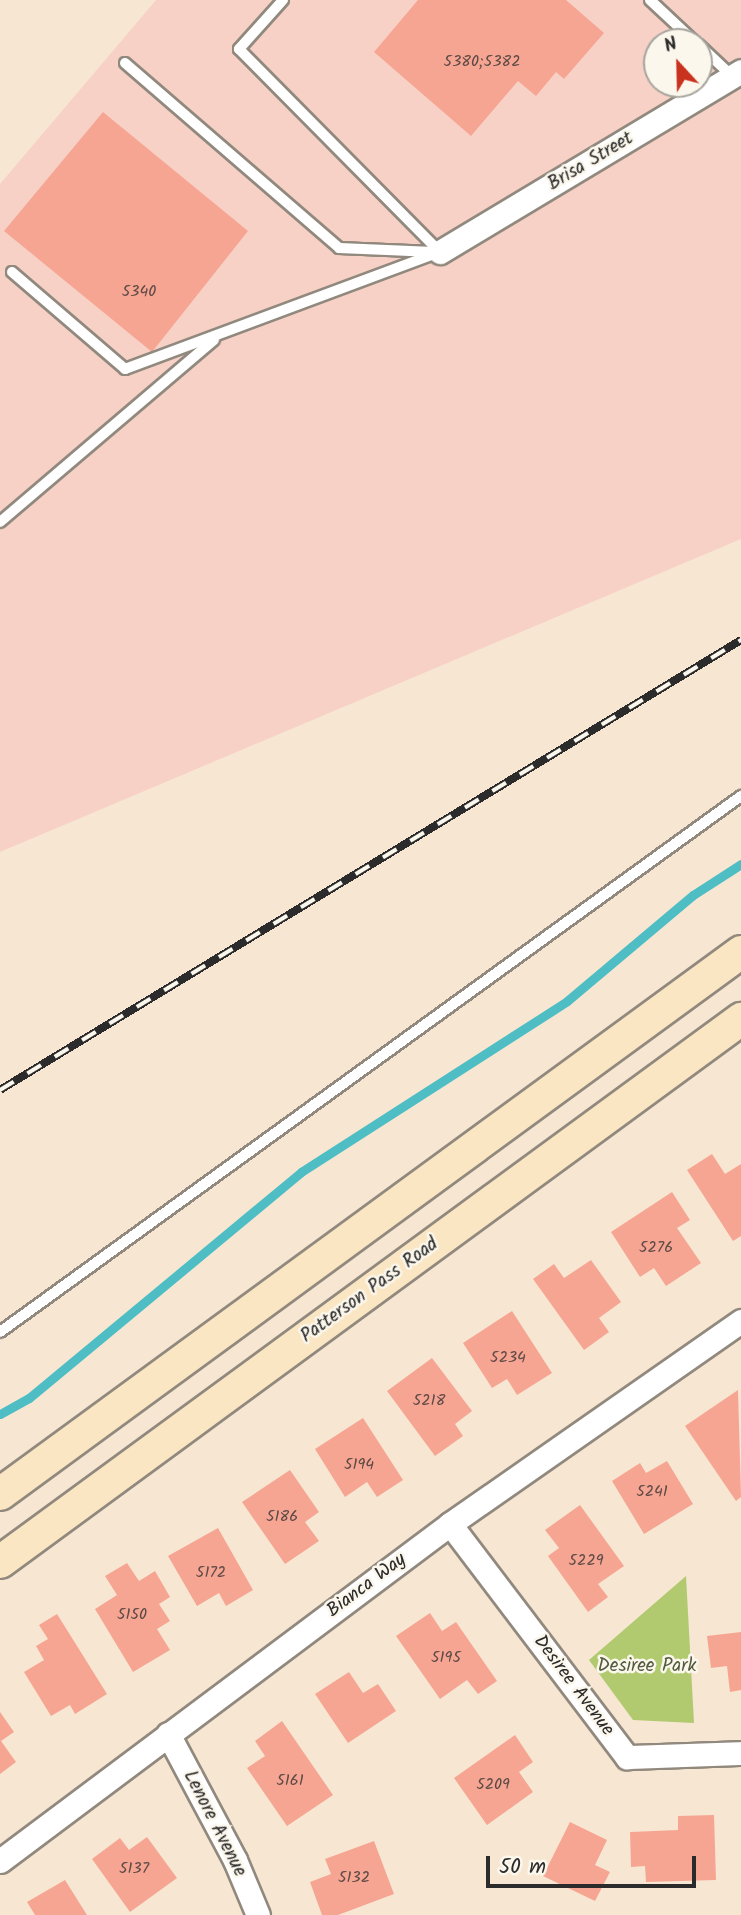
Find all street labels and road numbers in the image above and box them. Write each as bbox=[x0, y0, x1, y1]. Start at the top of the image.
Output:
street label: Brisa Street bbox=[544, 128, 638, 196]
street label: Patterson Pass Road bbox=[297, 1233, 443, 1349]
street label: Bianca Way bbox=[323, 1549, 411, 1623]
street label: Desiree Avenue bbox=[528, 1631, 618, 1741]
street label: Lenore Avenue bbox=[177, 1767, 251, 1881]

